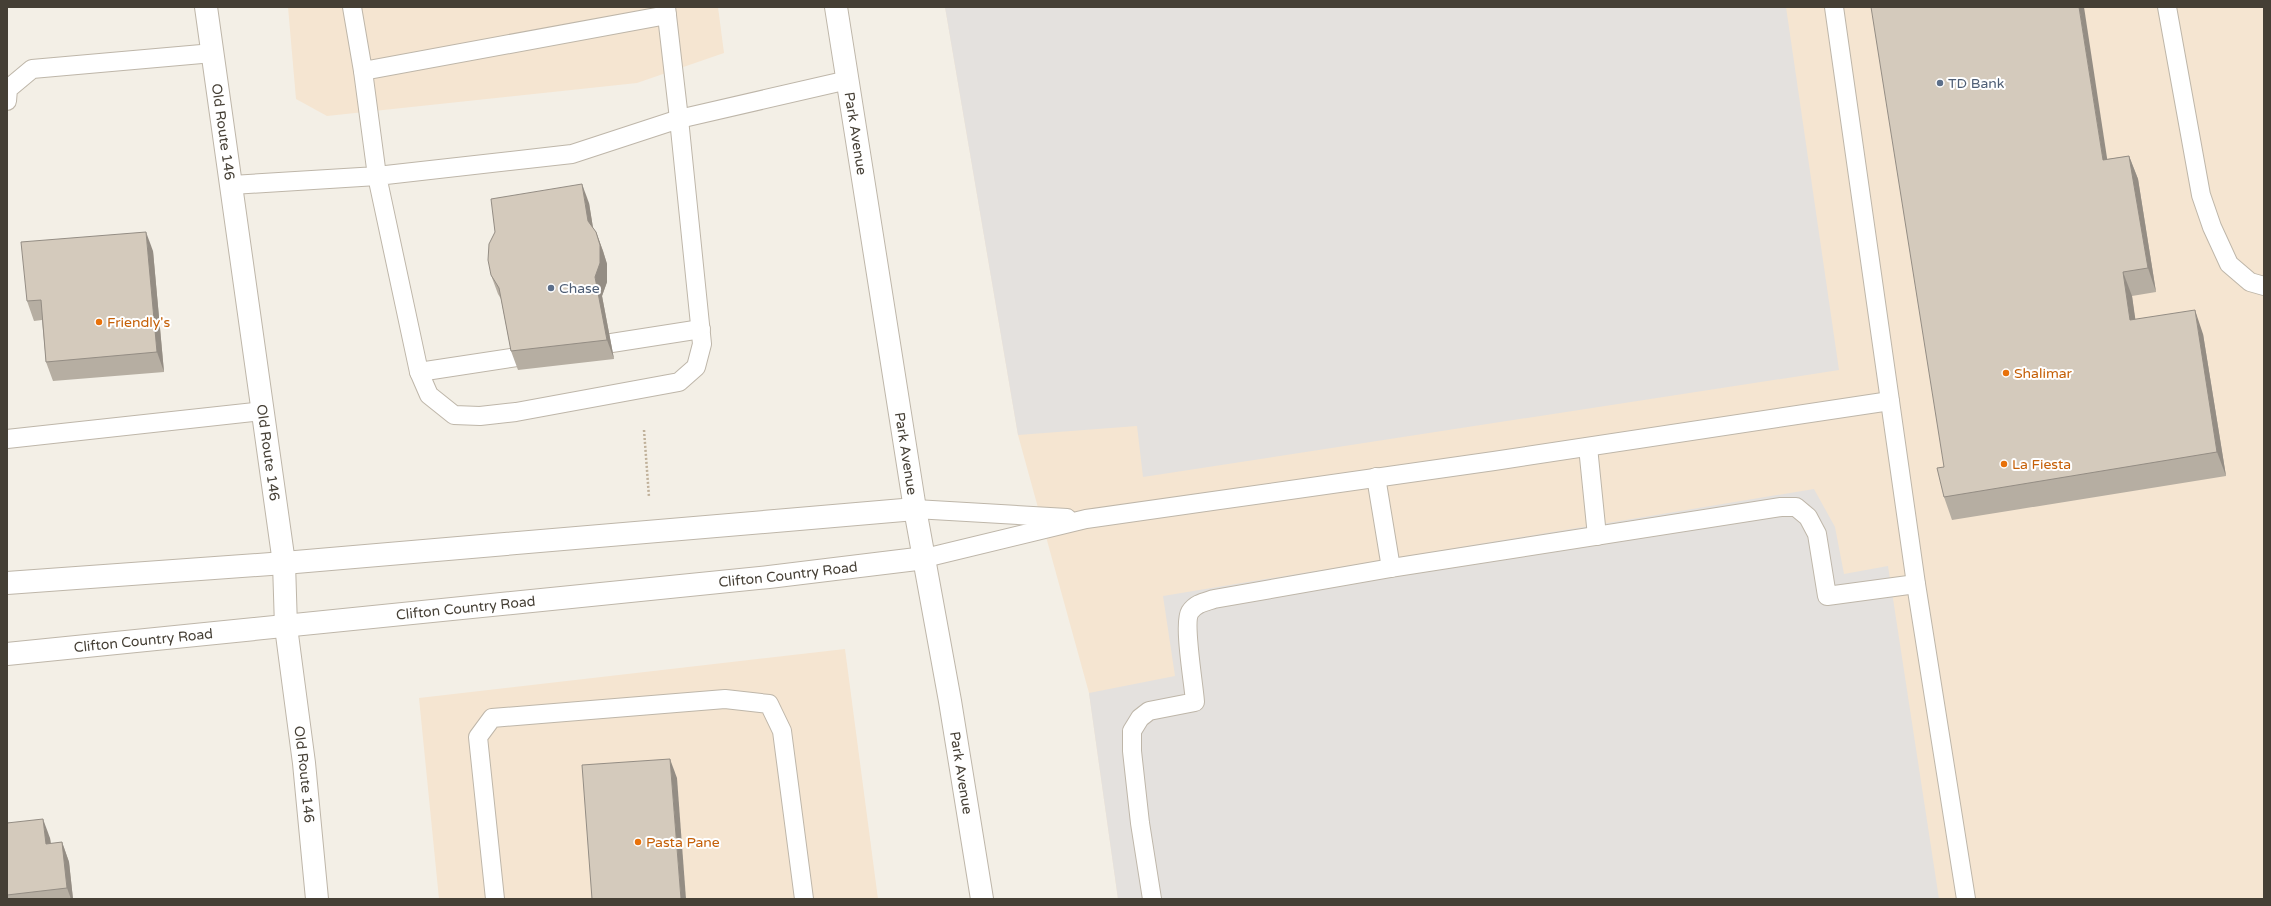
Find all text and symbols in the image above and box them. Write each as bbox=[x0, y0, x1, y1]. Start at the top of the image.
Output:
place label: TD Bank bbox=[1948, 75, 2005, 92]
marker: TD Bank bbox=[1935, 78, 1945, 88]
street label: Old Route 146 bbox=[208, 82, 239, 181]
street label: Park Avenue bbox=[841, 91, 871, 176]
place label: Chase bbox=[559, 280, 600, 297]
marker: Chase bbox=[546, 283, 556, 293]
place label: Friendly's bbox=[107, 314, 170, 331]
marker: Friendly's bbox=[94, 317, 104, 327]
place label: Shalimar bbox=[2014, 365, 2073, 382]
marker: Shalimar bbox=[2001, 368, 2011, 378]
street label: Old Route 146 bbox=[253, 403, 284, 502]
street label: Park Avenue bbox=[891, 411, 921, 496]
place label: La Fiesta bbox=[2012, 456, 2071, 473]
marker: La Fiesta bbox=[1999, 459, 2009, 469]
street label: Clifton Country Road bbox=[718, 558, 858, 591]
street label: Clifton Country Road bbox=[395, 592, 536, 623]
street label: Clifton Country Road bbox=[73, 625, 214, 656]
street label: Old Route 146 bbox=[291, 725, 318, 824]
street label: Park Avenue bbox=[947, 730, 977, 815]
place label: Pasta Pane bbox=[646, 834, 720, 851]
marker: Pasta Pane bbox=[633, 837, 643, 847]

